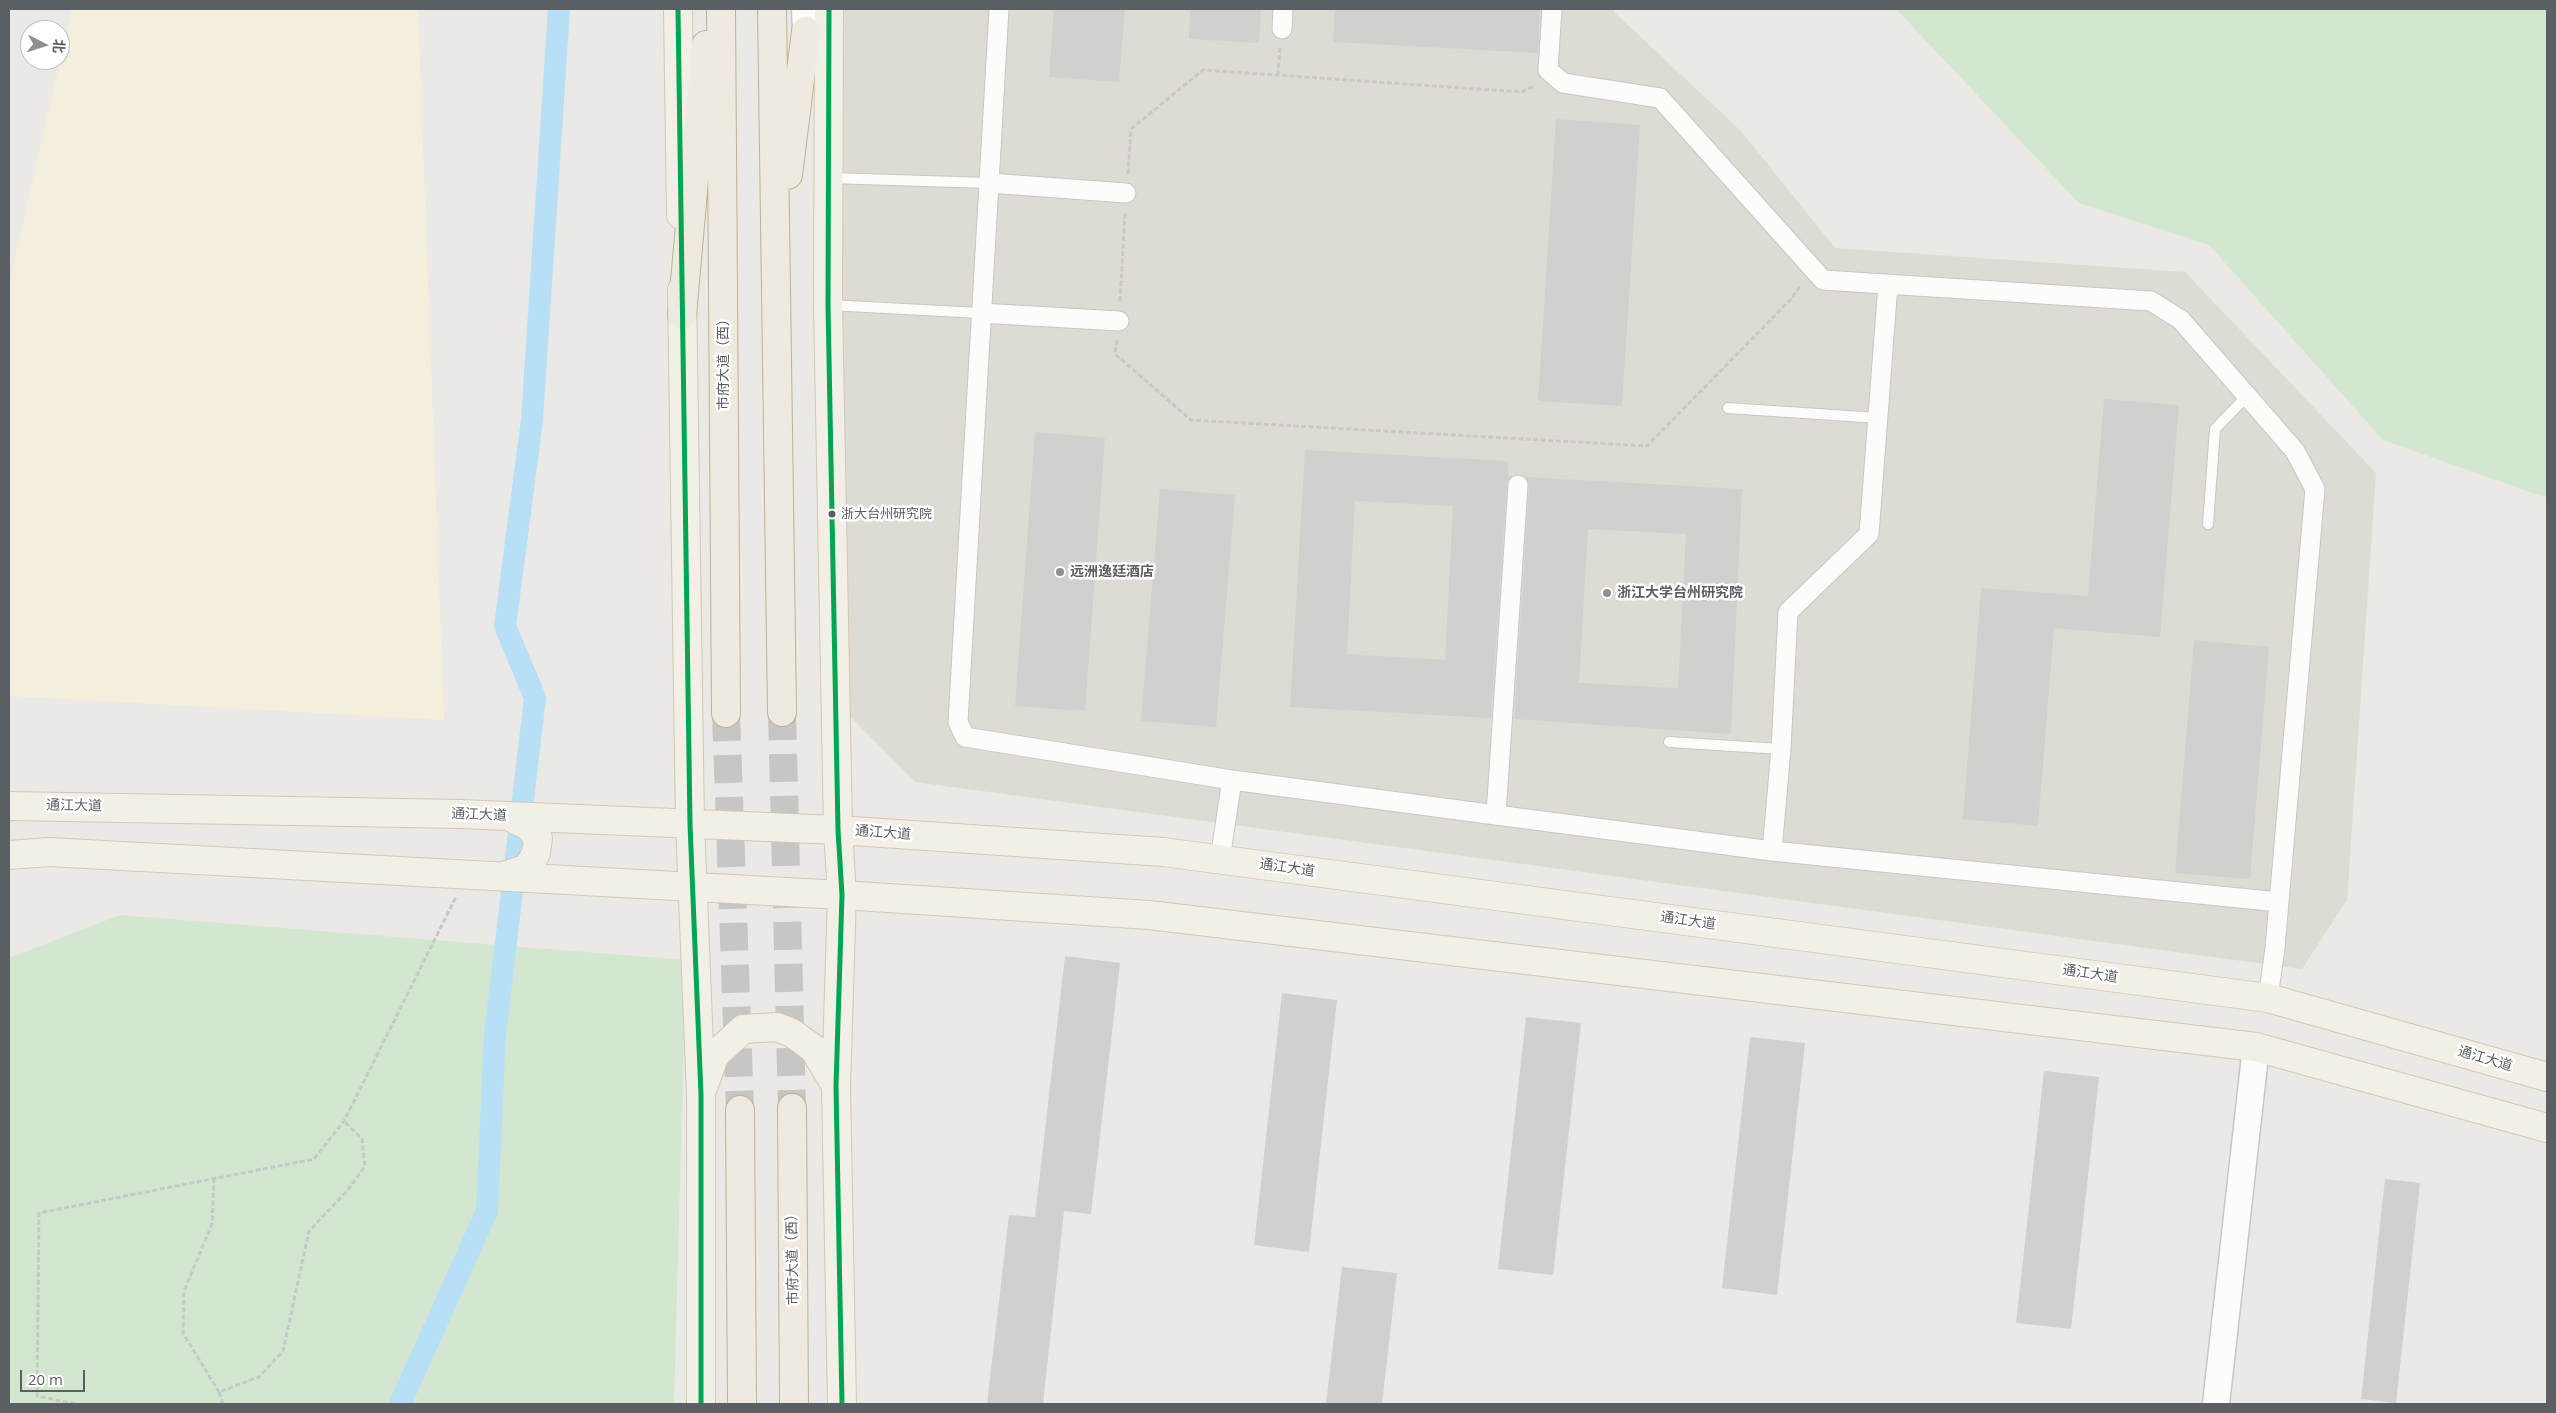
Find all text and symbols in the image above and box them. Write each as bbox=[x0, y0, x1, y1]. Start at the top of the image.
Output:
north arrow bbox=[20, 20, 70, 70]
text: 北 bbox=[49, 38, 70, 54]
street label: 市府大道（西） bbox=[716, 312, 732, 410]
place label: 浙大台州研究院 bbox=[841, 506, 932, 522]
marker: 浙大台州研究院 bbox=[827, 509, 837, 519]
place label: 远洲逸廷酒店 bbox=[1070, 564, 1154, 580]
marker: 远洲逸廷酒店 bbox=[1054, 566, 1066, 578]
place label: 浙江大学台州研究院 bbox=[1617, 585, 1743, 601]
marker: 浙江大学台州研究院 bbox=[1601, 587, 1613, 599]
street label: 通江大道 bbox=[46, 797, 102, 815]
street label: 通江大道 bbox=[451, 806, 507, 824]
street label: 通江大道 bbox=[854, 823, 912, 843]
street label: 通江大道 bbox=[1258, 856, 1316, 880]
street label: 通江大道 bbox=[1659, 909, 1717, 933]
street label: 通江大道 bbox=[2061, 962, 2119, 986]
street label: 通江大道 bbox=[2456, 1043, 2514, 1075]
street label: 市府大道（西） bbox=[784, 1207, 802, 1305]
scale bar bbox=[22, 1360, 88, 1392]
text: 20 m bbox=[28, 1369, 63, 1389]

